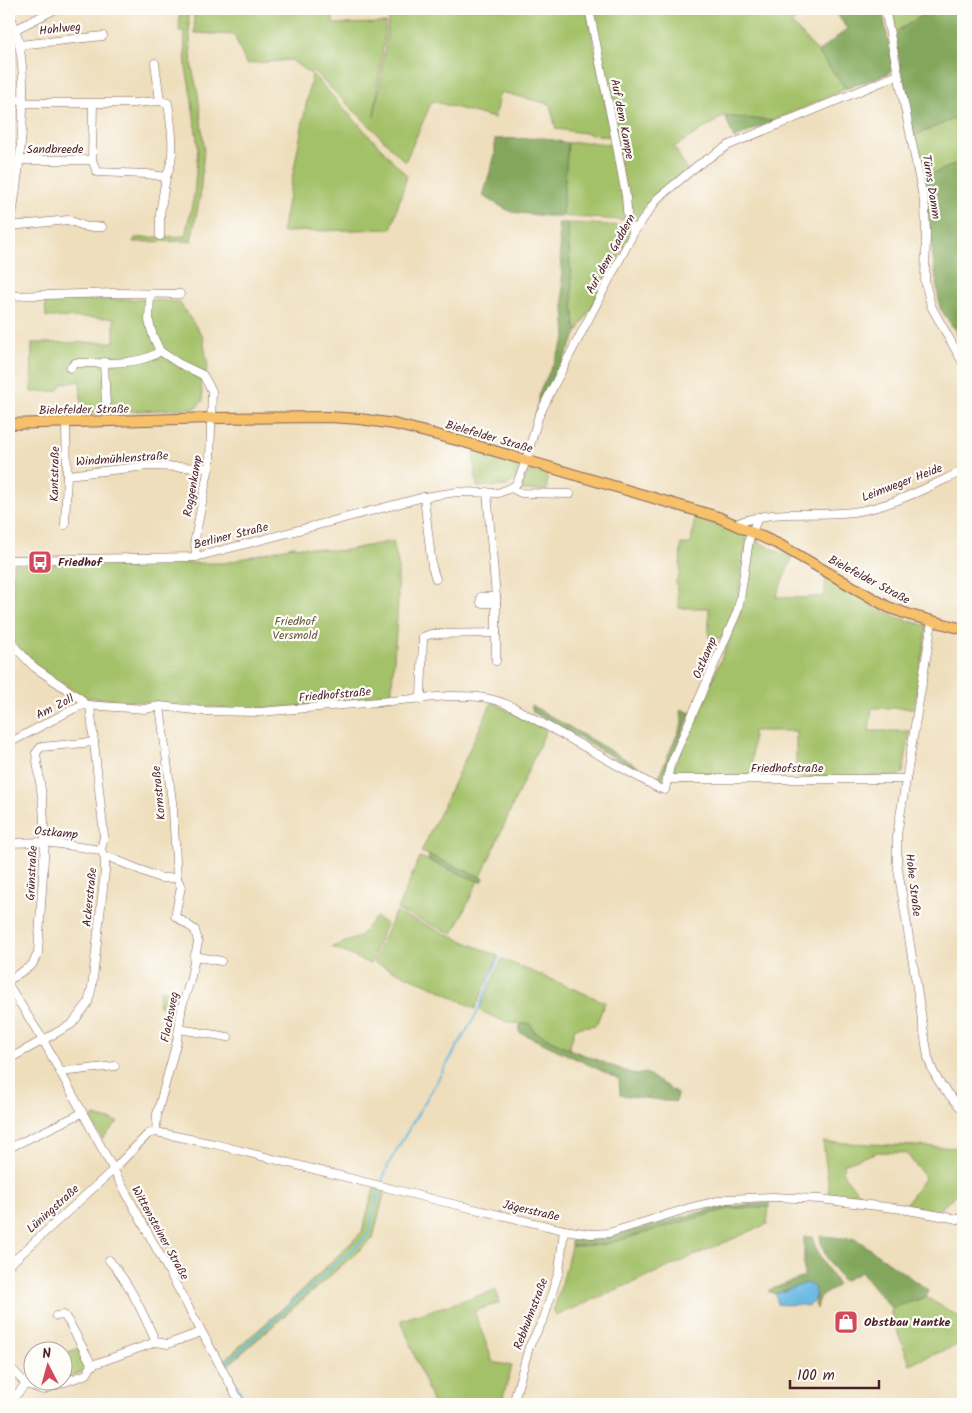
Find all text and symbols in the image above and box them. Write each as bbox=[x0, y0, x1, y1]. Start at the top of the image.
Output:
street label: Hohlweg bbox=[38, 17, 82, 41]
street label: Auf dem Kampe bbox=[605, 77, 639, 161]
street label: Sandbreede bbox=[27, 140, 84, 159]
street label: Türns Damm bbox=[917, 153, 946, 221]
street label: Auf dem Gaddern bbox=[581, 211, 641, 297]
street label: Bielefelder Straße bbox=[39, 400, 130, 420]
street label: Bielefelder Straße bbox=[443, 415, 536, 459]
street label: Kantstraße bbox=[45, 445, 65, 502]
street label: Windmühlenstraße bbox=[75, 446, 170, 472]
street label: Roggenkamp bbox=[178, 453, 208, 518]
street label: Leimweger Heide bbox=[859, 459, 946, 507]
street label: Berliner Straße bbox=[192, 517, 271, 554]
bus stop icon: Friedhof bbox=[27, 549, 53, 575]
street label: Bielefelder Straße bbox=[825, 550, 914, 610]
place label: Friedhof bbox=[58, 553, 104, 572]
park label: Friedhof Versmold bbox=[273, 612, 318, 645]
street label: Ostkamp bbox=[688, 634, 722, 682]
street label: Friedhofstraße bbox=[298, 682, 373, 708]
street label: Am Zoll bbox=[33, 689, 77, 725]
street label: Friedhofstraße bbox=[751, 759, 824, 778]
street label: Kornstraße bbox=[147, 764, 171, 821]
street label: Ostkamp bbox=[33, 822, 79, 844]
street label: Grünstraße bbox=[21, 844, 43, 901]
street label: Hohe Straße bbox=[900, 852, 926, 918]
street label: Ackerstraße bbox=[77, 866, 103, 928]
street label: Flachsweg bbox=[156, 990, 184, 1044]
street label: Lüningstraße bbox=[22, 1180, 84, 1238]
street label: Wittensteiner Straße bbox=[126, 1182, 194, 1284]
street label: Jägerstraße bbox=[501, 1195, 562, 1227]
street label: Rebhuhnstraße bbox=[509, 1275, 554, 1353]
shop icon: Obstbau Hantke bbox=[833, 1309, 859, 1335]
place label: Obstbau Hantke bbox=[864, 1313, 951, 1332]
north arrow bbox=[22, 1340, 72, 1390]
text: N bbox=[41, 1343, 52, 1365]
scale bar bbox=[790, 1358, 878, 1390]
text: 100 m bbox=[797, 1364, 835, 1388]

